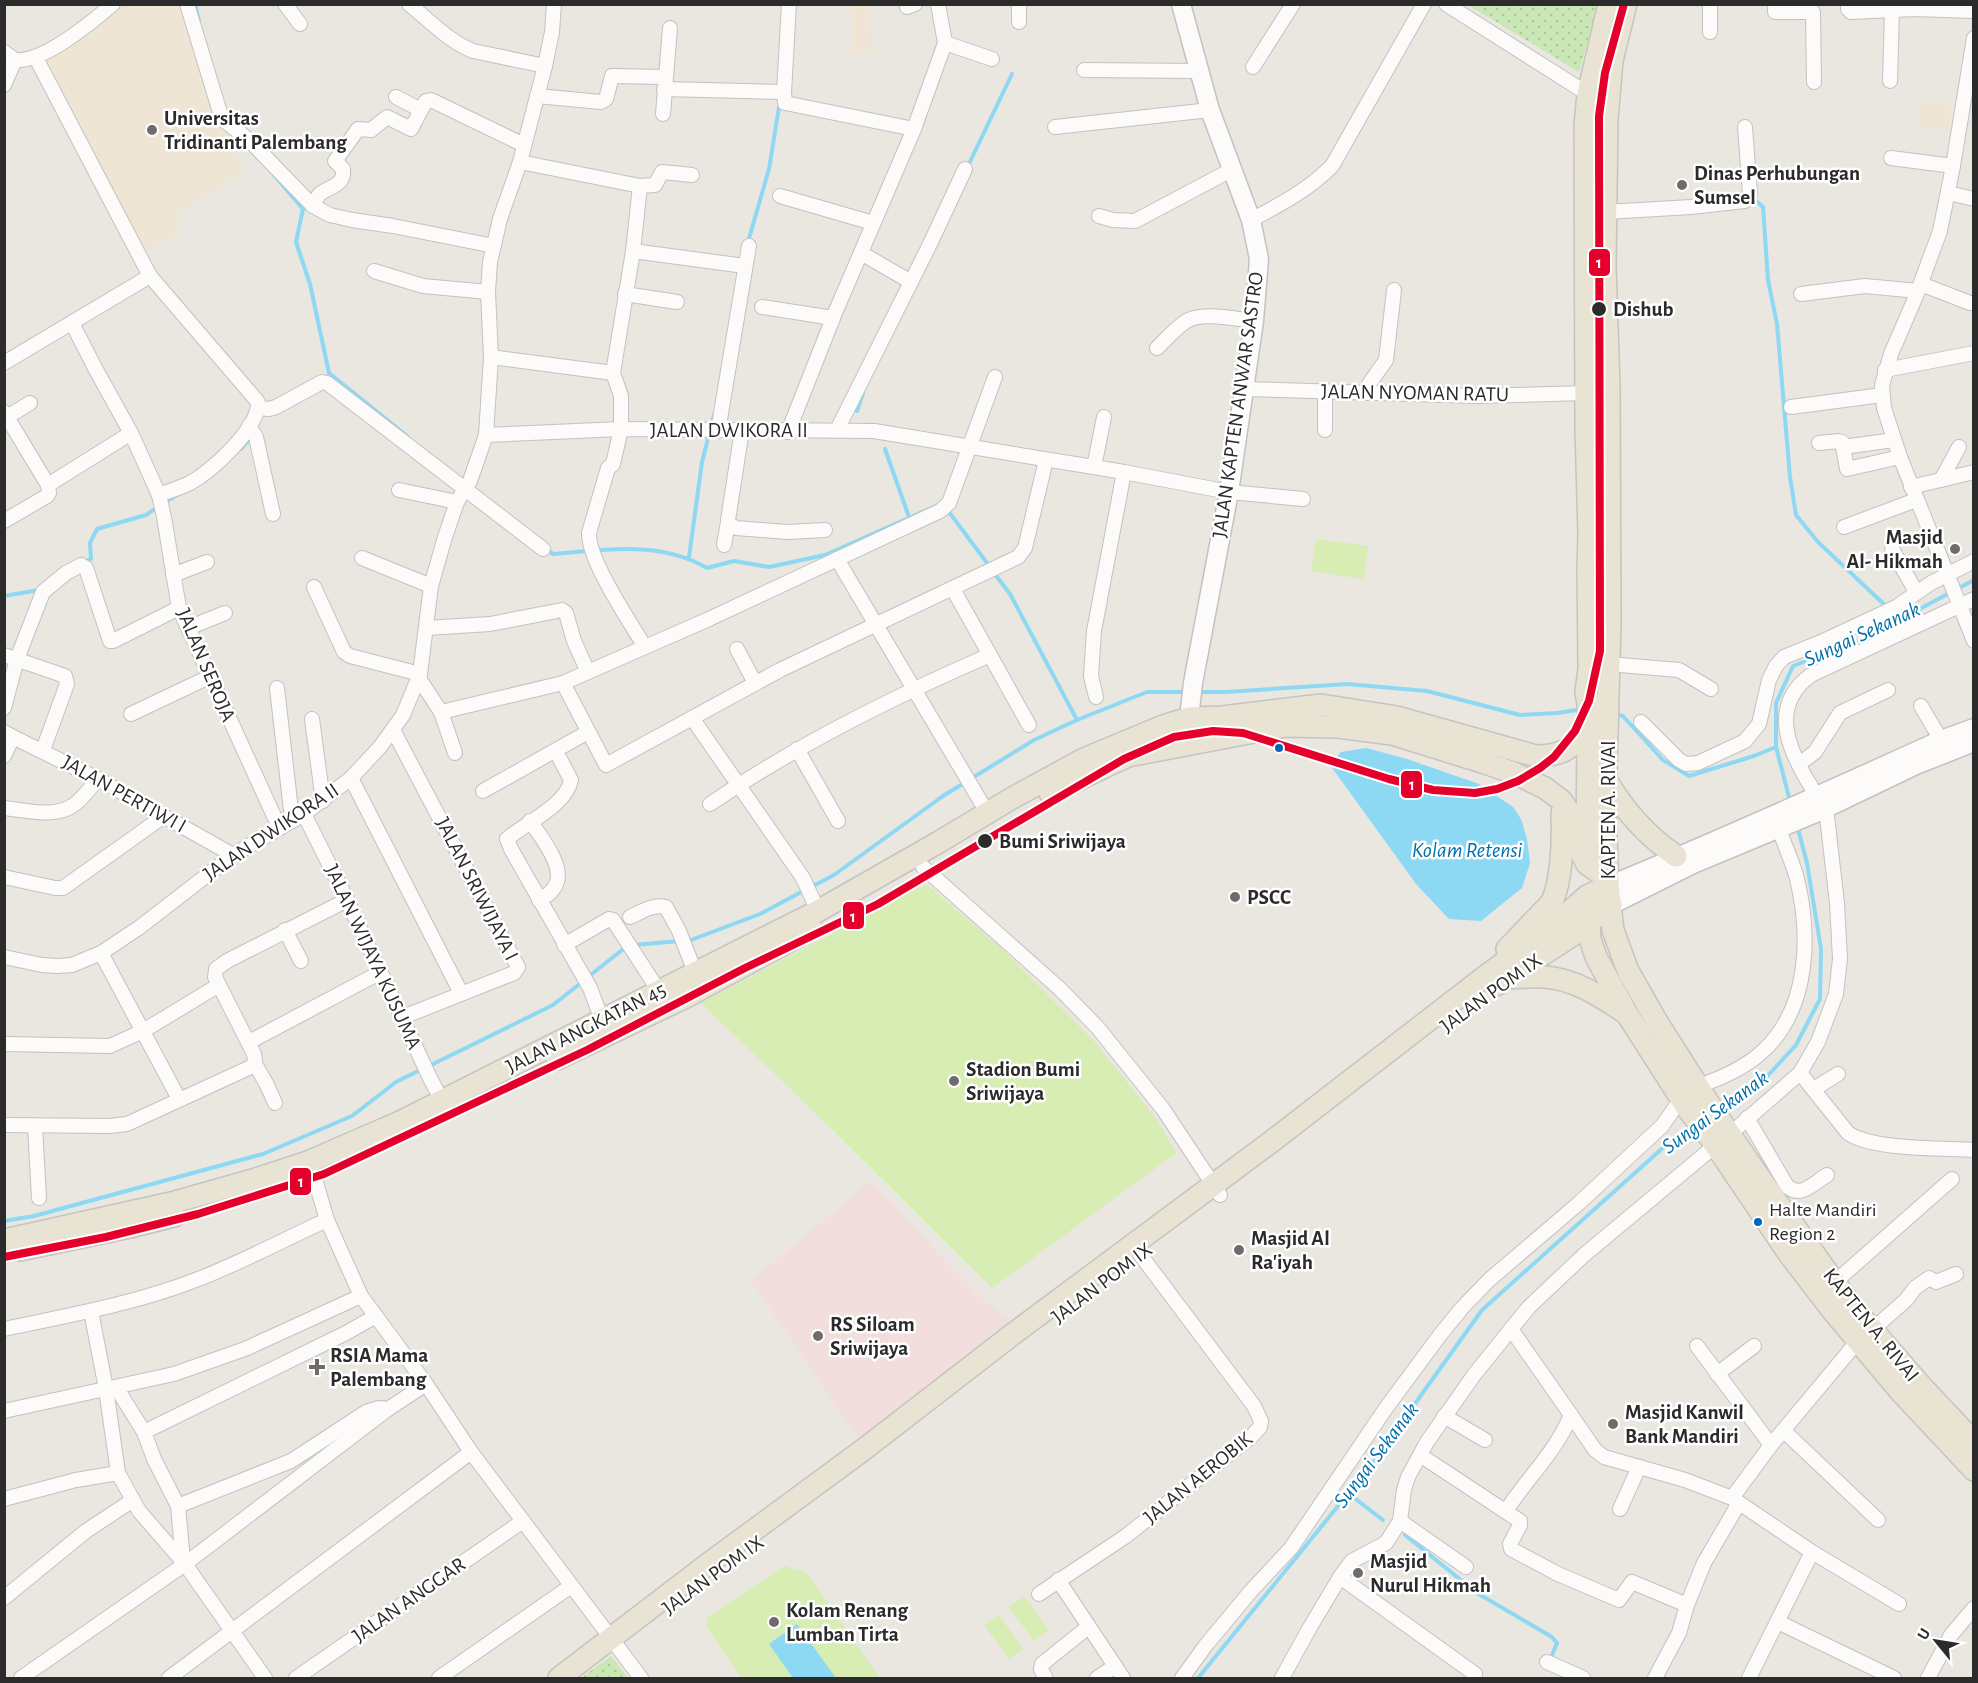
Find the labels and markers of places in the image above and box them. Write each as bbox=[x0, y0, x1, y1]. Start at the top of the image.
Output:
place label: Universitas Tridinanti Palembang bbox=[164, 108, 347, 153]
marker: Universitas Tridinanti Palembang bbox=[145, 123, 159, 137]
place label: Dinas Perhubungan Sumsel bbox=[1694, 163, 1860, 208]
marker: Dinas Perhubungan Sumsel bbox=[1675, 178, 1689, 192]
place label: Dishub bbox=[1613, 299, 1673, 320]
marker: Dishub bbox=[1590, 300, 1608, 318]
place label: Masjid Al- Hikmah bbox=[1846, 527, 1943, 572]
marker: Masjid Al- Hikmah bbox=[1948, 542, 1962, 556]
unlabelled marker bbox=[1273, 742, 1285, 754]
place label: Bumi Sriwijaya bbox=[999, 831, 1126, 852]
marker: Bumi Sriwijaya bbox=[976, 832, 994, 850]
place label: PSCC bbox=[1247, 887, 1291, 908]
marker: PSCC bbox=[1228, 890, 1242, 904]
place label: Stadion Bumi Sriwijaya bbox=[966, 1059, 1080, 1104]
marker: Stadion Bumi Sriwijaya bbox=[947, 1074, 961, 1088]
place label: Halte Mandiri Region 2 bbox=[1769, 1200, 1877, 1244]
marker: Halte Mandiri Region 2 bbox=[1752, 1216, 1764, 1228]
place label: Masjid Al Ra'iyah bbox=[1251, 1228, 1330, 1273]
marker: Masjid Al Ra'iyah bbox=[1232, 1243, 1246, 1257]
place label: RS Siloam Sriwijaya bbox=[830, 1314, 915, 1359]
marker: RS Siloam Sriwijaya bbox=[811, 1329, 825, 1343]
place label: RSIA Mama Palembang bbox=[330, 1345, 428, 1390]
marker: RSIA Mama Palembang bbox=[308, 1358, 326, 1376]
place label: Masjid Kanwil Bank Mandiri bbox=[1625, 1402, 1744, 1447]
marker: Masjid Kanwil Bank Mandiri bbox=[1606, 1417, 1620, 1431]
place label: Masjid Nurul Hikmah bbox=[1370, 1551, 1491, 1596]
marker: Masjid Nurul Hikmah bbox=[1351, 1566, 1365, 1580]
place label: Kolam Renang Lumban Tirta bbox=[786, 1600, 909, 1645]
marker: Kolam Renang Lumban Tirta bbox=[767, 1615, 781, 1629]

